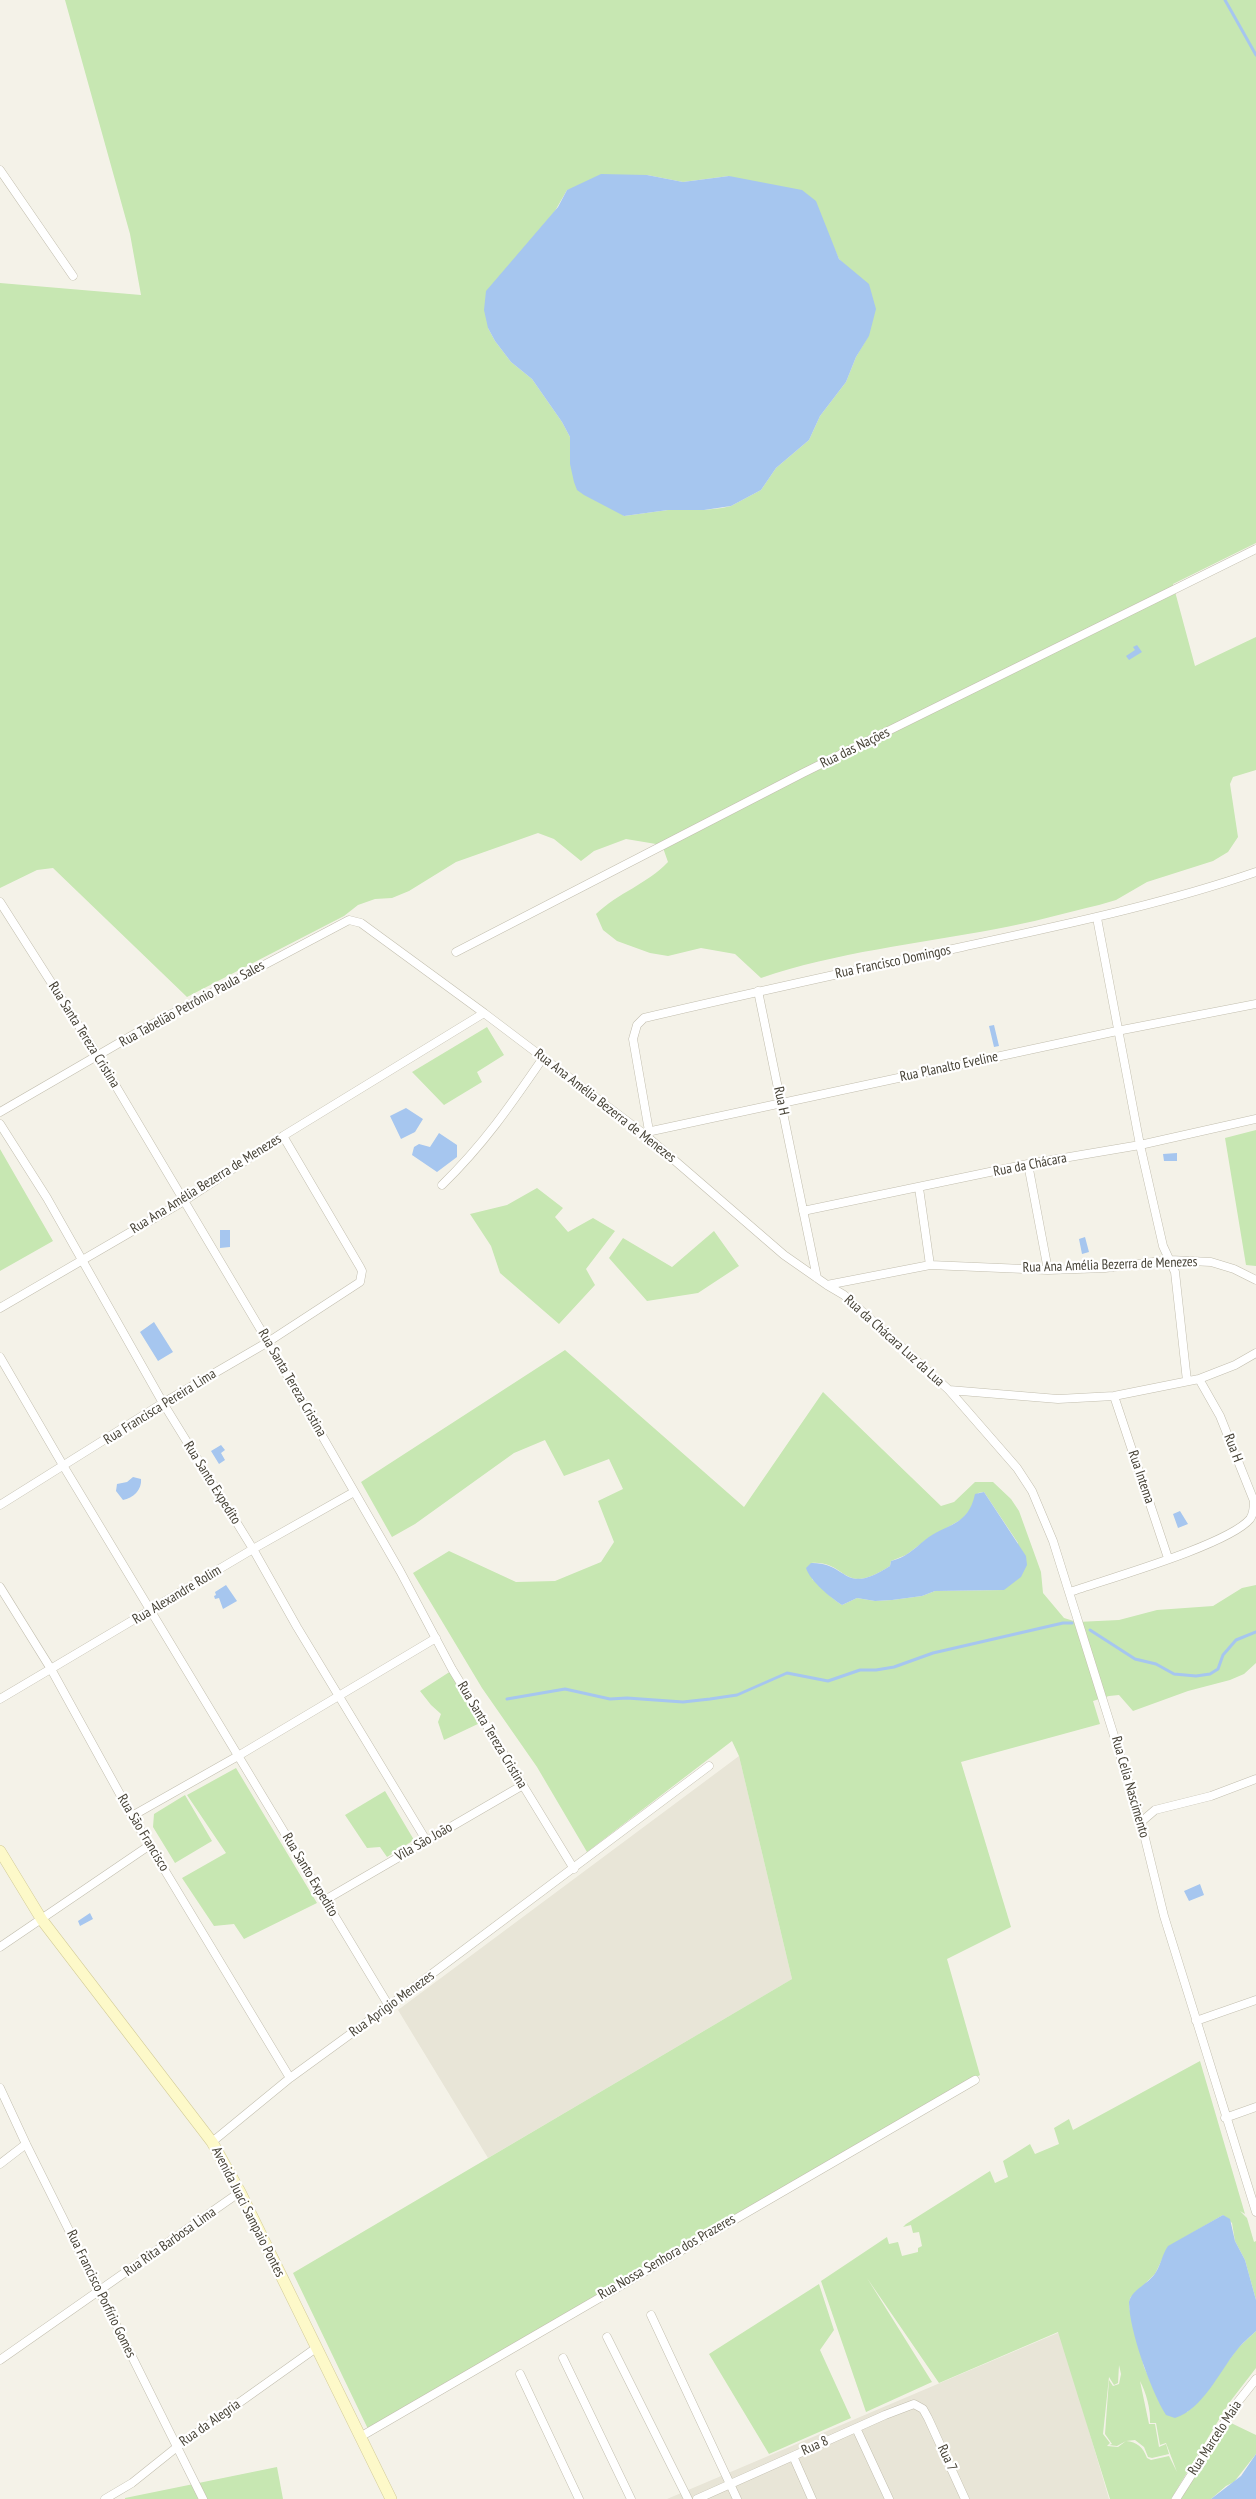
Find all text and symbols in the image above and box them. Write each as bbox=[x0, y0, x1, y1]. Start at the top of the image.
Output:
street label: Rua das Nações bbox=[818, 724, 892, 772]
street label: Rua Francisco Domingos bbox=[834, 942, 952, 982]
street label: Rua Tabelião Petrônio Paula Sales bbox=[117, 957, 267, 1051]
street label: Rua Santa Tereza Cristina bbox=[45, 979, 123, 1091]
street label: Rua Ana Amélia Bezerra de Menezes bbox=[531, 1046, 679, 1166]
street label: Rua Planalto Eveline bbox=[898, 1048, 1000, 1086]
street label: Rua H bbox=[770, 1085, 792, 1117]
street label: Rua Ana Amélia Bezerra de Menezes bbox=[127, 1131, 285, 1237]
street label: Rua da Chácara bbox=[992, 1150, 1068, 1180]
street label: Rua Ana Amélia Bezerra de Menezes bbox=[1022, 1254, 1198, 1276]
street label: Rua da Chácara Luz da Lua bbox=[841, 1292, 947, 1390]
street label: Rua Santa Tereza Cristina bbox=[254, 1326, 330, 1440]
street label: Rua Francisca Pereira Lima bbox=[101, 1366, 219, 1448]
street label: Rua H bbox=[1220, 1432, 1246, 1464]
street label: Rua Santo Expedito bbox=[180, 1439, 244, 1527]
street label: Rua Intema bbox=[1124, 1448, 1158, 1506]
street label: Rua Alexandre Rolim bbox=[130, 1562, 224, 1628]
street label: Rua Santa Tereza Cristina bbox=[453, 1679, 531, 1791]
street label: Rua Celia Nascimento bbox=[1107, 1734, 1153, 1840]
street label: Rua São Francisco bbox=[113, 1791, 173, 1875]
street label: Vila São João bbox=[393, 1819, 455, 1865]
street label: Rua Santo Expedito bbox=[278, 1830, 342, 1920]
street label: Rua Aprigio Menezes bbox=[346, 1968, 438, 2040]
street label: Avenida Juaci Sampaio Pontes bbox=[208, 2144, 288, 2280]
street label: Rua Rita Barbosa Lima bbox=[121, 2204, 219, 2280]
street label: Rua Nossa Senhora dos Prazeres bbox=[595, 2211, 739, 2303]
street label: Rua Francisco Porfírio Gomes bbox=[63, 2227, 139, 2361]
street label: Rua da Alegria bbox=[176, 2396, 244, 2450]
street label: Rua Marcelo Maia bbox=[1185, 2397, 1245, 2479]
street label: Rua 8 bbox=[799, 2433, 831, 2459]
street label: Rua 7 bbox=[934, 2442, 960, 2474]

